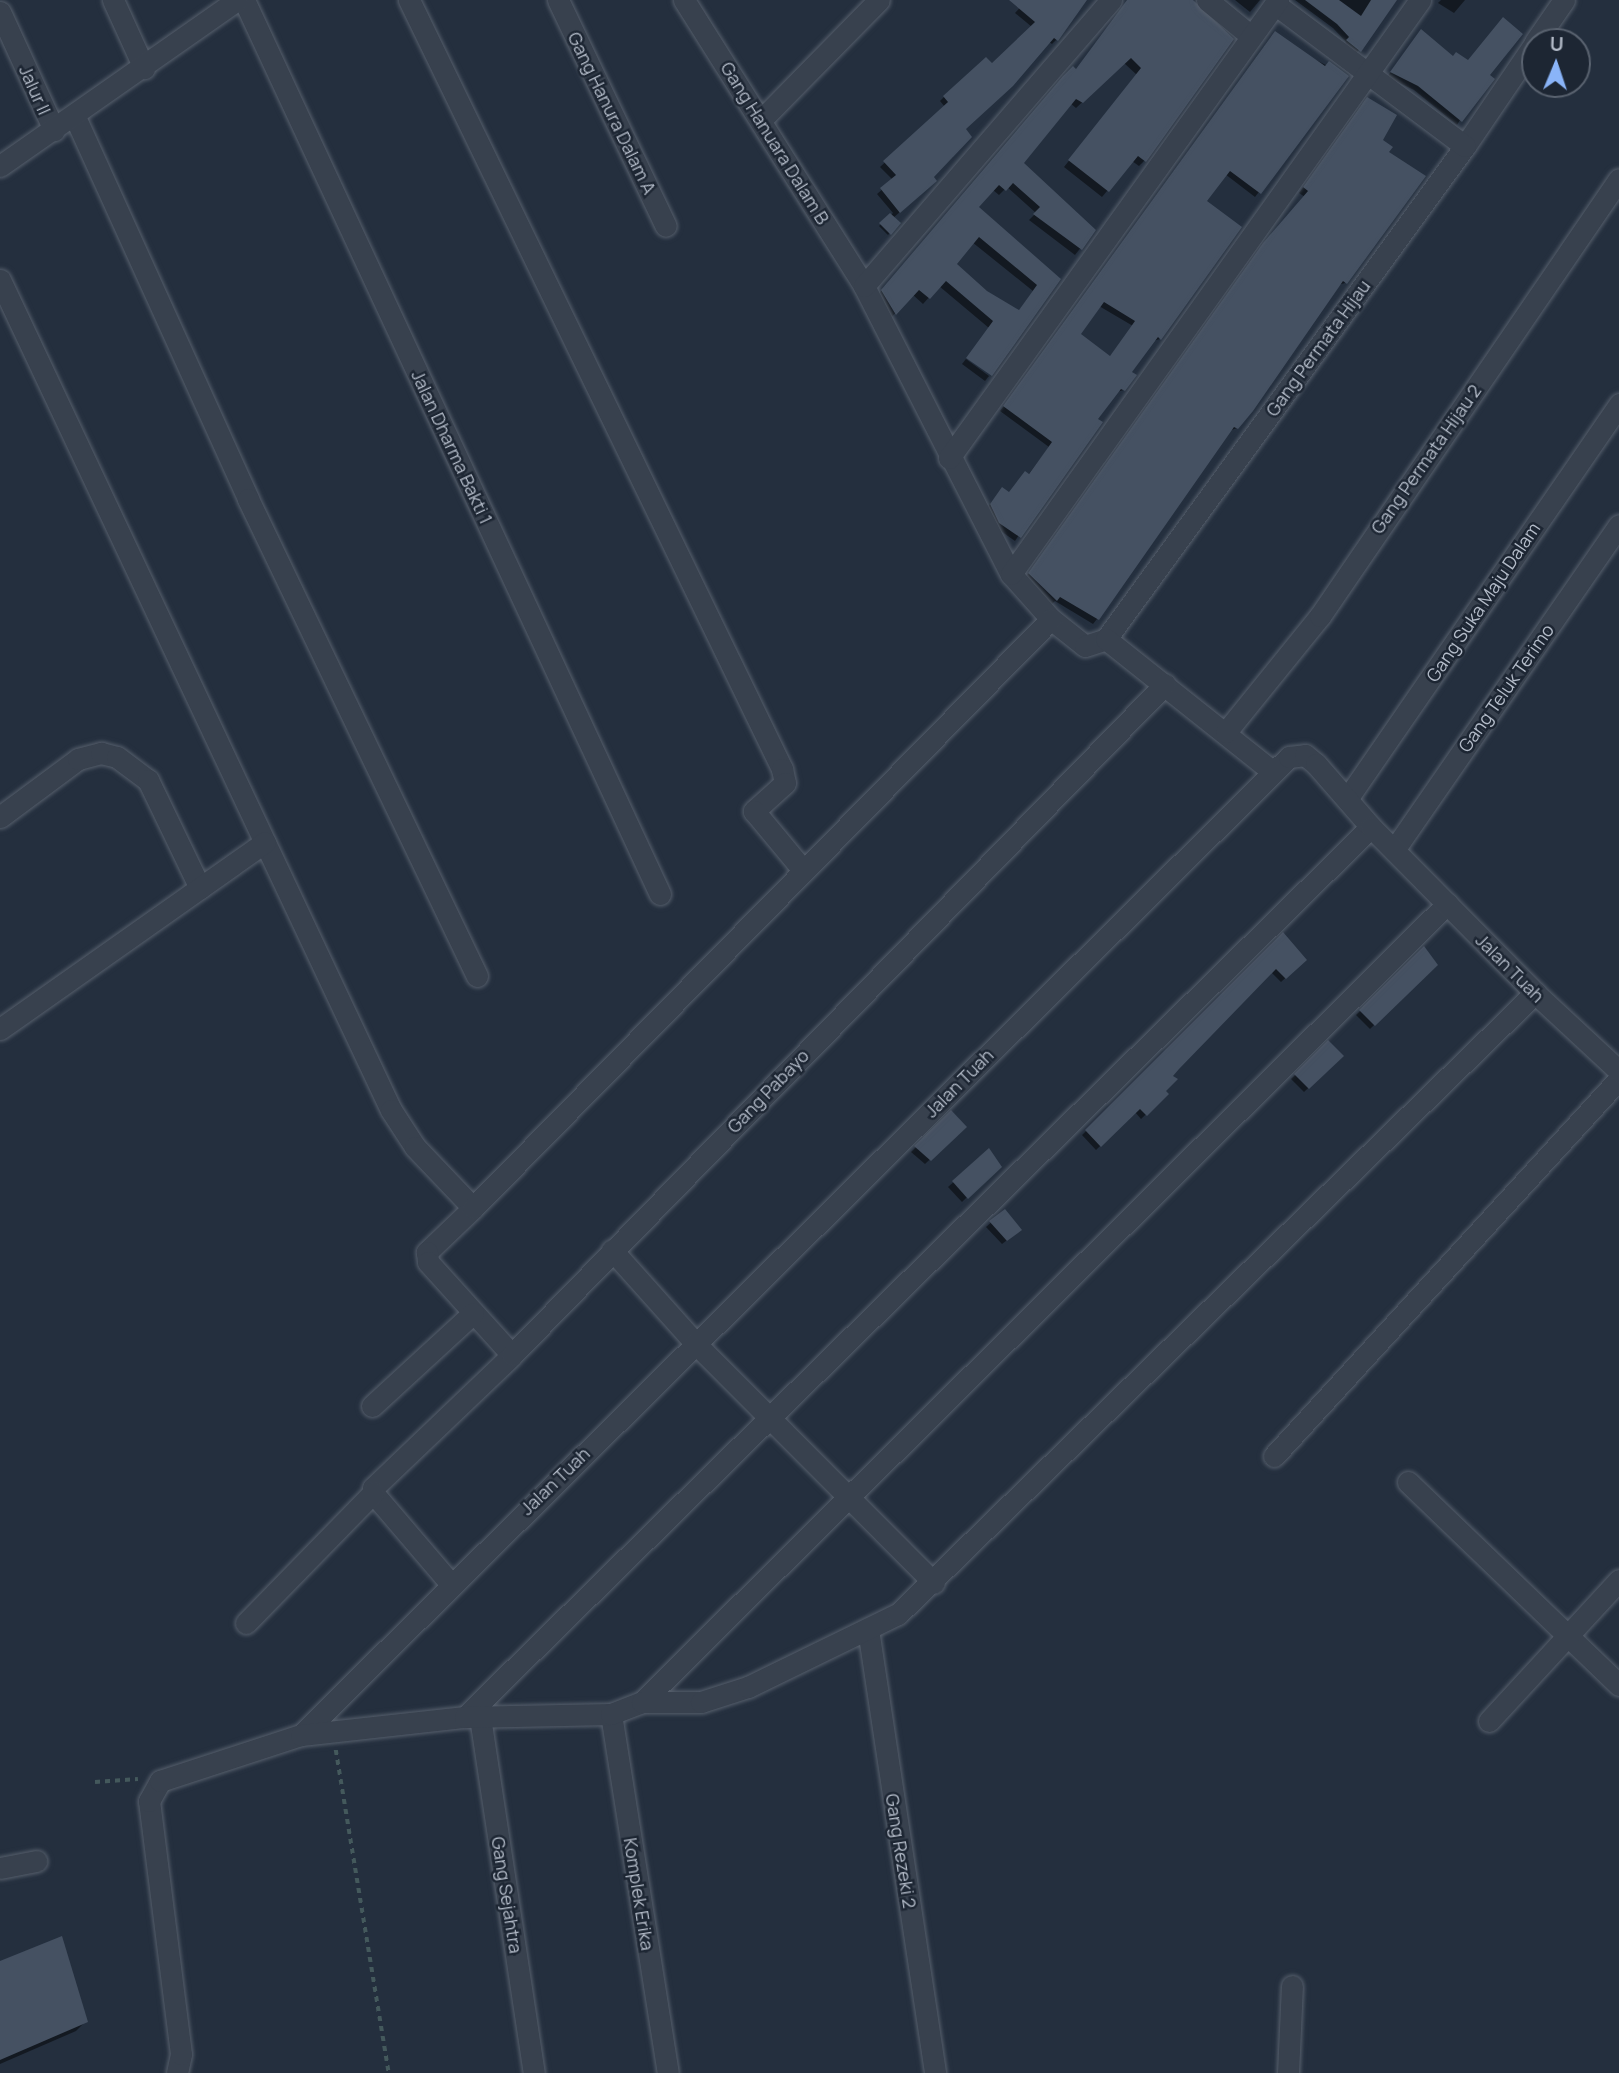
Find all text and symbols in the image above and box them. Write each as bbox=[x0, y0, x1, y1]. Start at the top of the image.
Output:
street label: Gang Hanura Dalam A bbox=[563, 28, 661, 198]
north arrow bbox=[1521, 28, 1591, 98]
text: U bbox=[1549, 31, 1564, 57]
street label: Gang Hanuara Dalam B bbox=[716, 58, 834, 228]
street label: Jalur II bbox=[15, 62, 55, 118]
street label: Gang Permata Hijau bbox=[1261, 276, 1375, 420]
street label: Jalan Dharma Bakti 1 bbox=[407, 367, 497, 527]
street label: Gang Permata Hijau 2 bbox=[1366, 380, 1486, 538]
street label: Gang Suka Maju Dalam bbox=[1422, 518, 1544, 686]
street label: Gang Teluk Terimo bbox=[1454, 620, 1558, 756]
street label: Jalan Tuah bbox=[1471, 929, 1549, 1007]
street label: Jalan Tuah bbox=[920, 1044, 998, 1122]
street label: Gang Pabayo bbox=[723, 1045, 813, 1137]
street label: Jalan Tuah bbox=[516, 1443, 594, 1519]
street label: Gang Rezeki 2 bbox=[881, 1792, 921, 1910]
street label: Gang Sejahtra bbox=[487, 1835, 527, 1955]
street label: Komplek Erika bbox=[619, 1836, 659, 1952]

